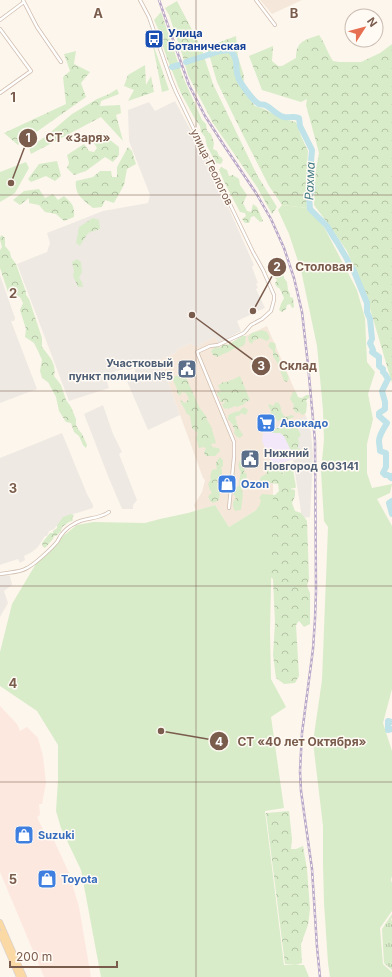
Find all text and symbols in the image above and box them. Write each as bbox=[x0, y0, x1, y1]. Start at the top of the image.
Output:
text: A bbox=[93, 5, 103, 21]
text: B bbox=[290, 5, 299, 21]
north arrow bbox=[344, 8, 384, 48]
text: N bbox=[364, 15, 380, 30]
place label: Улица Ботаническая bbox=[168, 26, 246, 53]
bus stop icon: Улица Ботаническая bbox=[143, 28, 165, 50]
text: 1 bbox=[10, 89, 16, 105]
callout: СТ «Заря» bbox=[18, 126, 119, 150]
street label: улица Геологов bbox=[187, 127, 237, 207]
text: 1 bbox=[25, 130, 31, 145]
text: СТ «Заря» bbox=[46, 130, 110, 145]
water label: Рахма bbox=[301, 162, 318, 200]
callout: Столовая bbox=[267, 255, 361, 279]
text: 2 bbox=[273, 259, 281, 274]
text: Столовая bbox=[295, 259, 353, 274]
text: 2 bbox=[9, 285, 17, 301]
callout: Склад bbox=[251, 354, 325, 378]
place label: Участковый пункт полиции №5 bbox=[69, 356, 173, 383]
public building icon: Участковый пункт полиции №5 bbox=[176, 358, 198, 380]
text: 3 bbox=[257, 358, 265, 373]
text: Склад bbox=[279, 358, 317, 373]
supermarket icon: Авокадо bbox=[255, 412, 277, 434]
place label: Авокадо bbox=[280, 416, 328, 430]
place label: Нижний Новгород 603141 bbox=[264, 446, 359, 473]
public building icon: Нижний Новгород 603141 bbox=[239, 448, 261, 470]
shop icon: Ozon bbox=[216, 473, 238, 495]
place label: Ozon bbox=[241, 477, 269, 491]
text: 3 bbox=[9, 480, 17, 496]
text: 4 bbox=[9, 675, 18, 691]
callout: СТ «40 лет Октября» bbox=[209, 729, 374, 753]
text: 4 bbox=[215, 734, 223, 749]
text: СТ «40 лет Октября» bbox=[237, 734, 367, 749]
shop icon: Suzuki bbox=[13, 824, 35, 846]
place label: Suzuki bbox=[38, 828, 75, 842]
shop icon: Toyota bbox=[36, 868, 58, 890]
text: 5 bbox=[9, 871, 17, 887]
place label: Toyota bbox=[61, 872, 98, 886]
scale bar bbox=[10, 943, 117, 969]
text: 200 m bbox=[16, 949, 52, 964]

